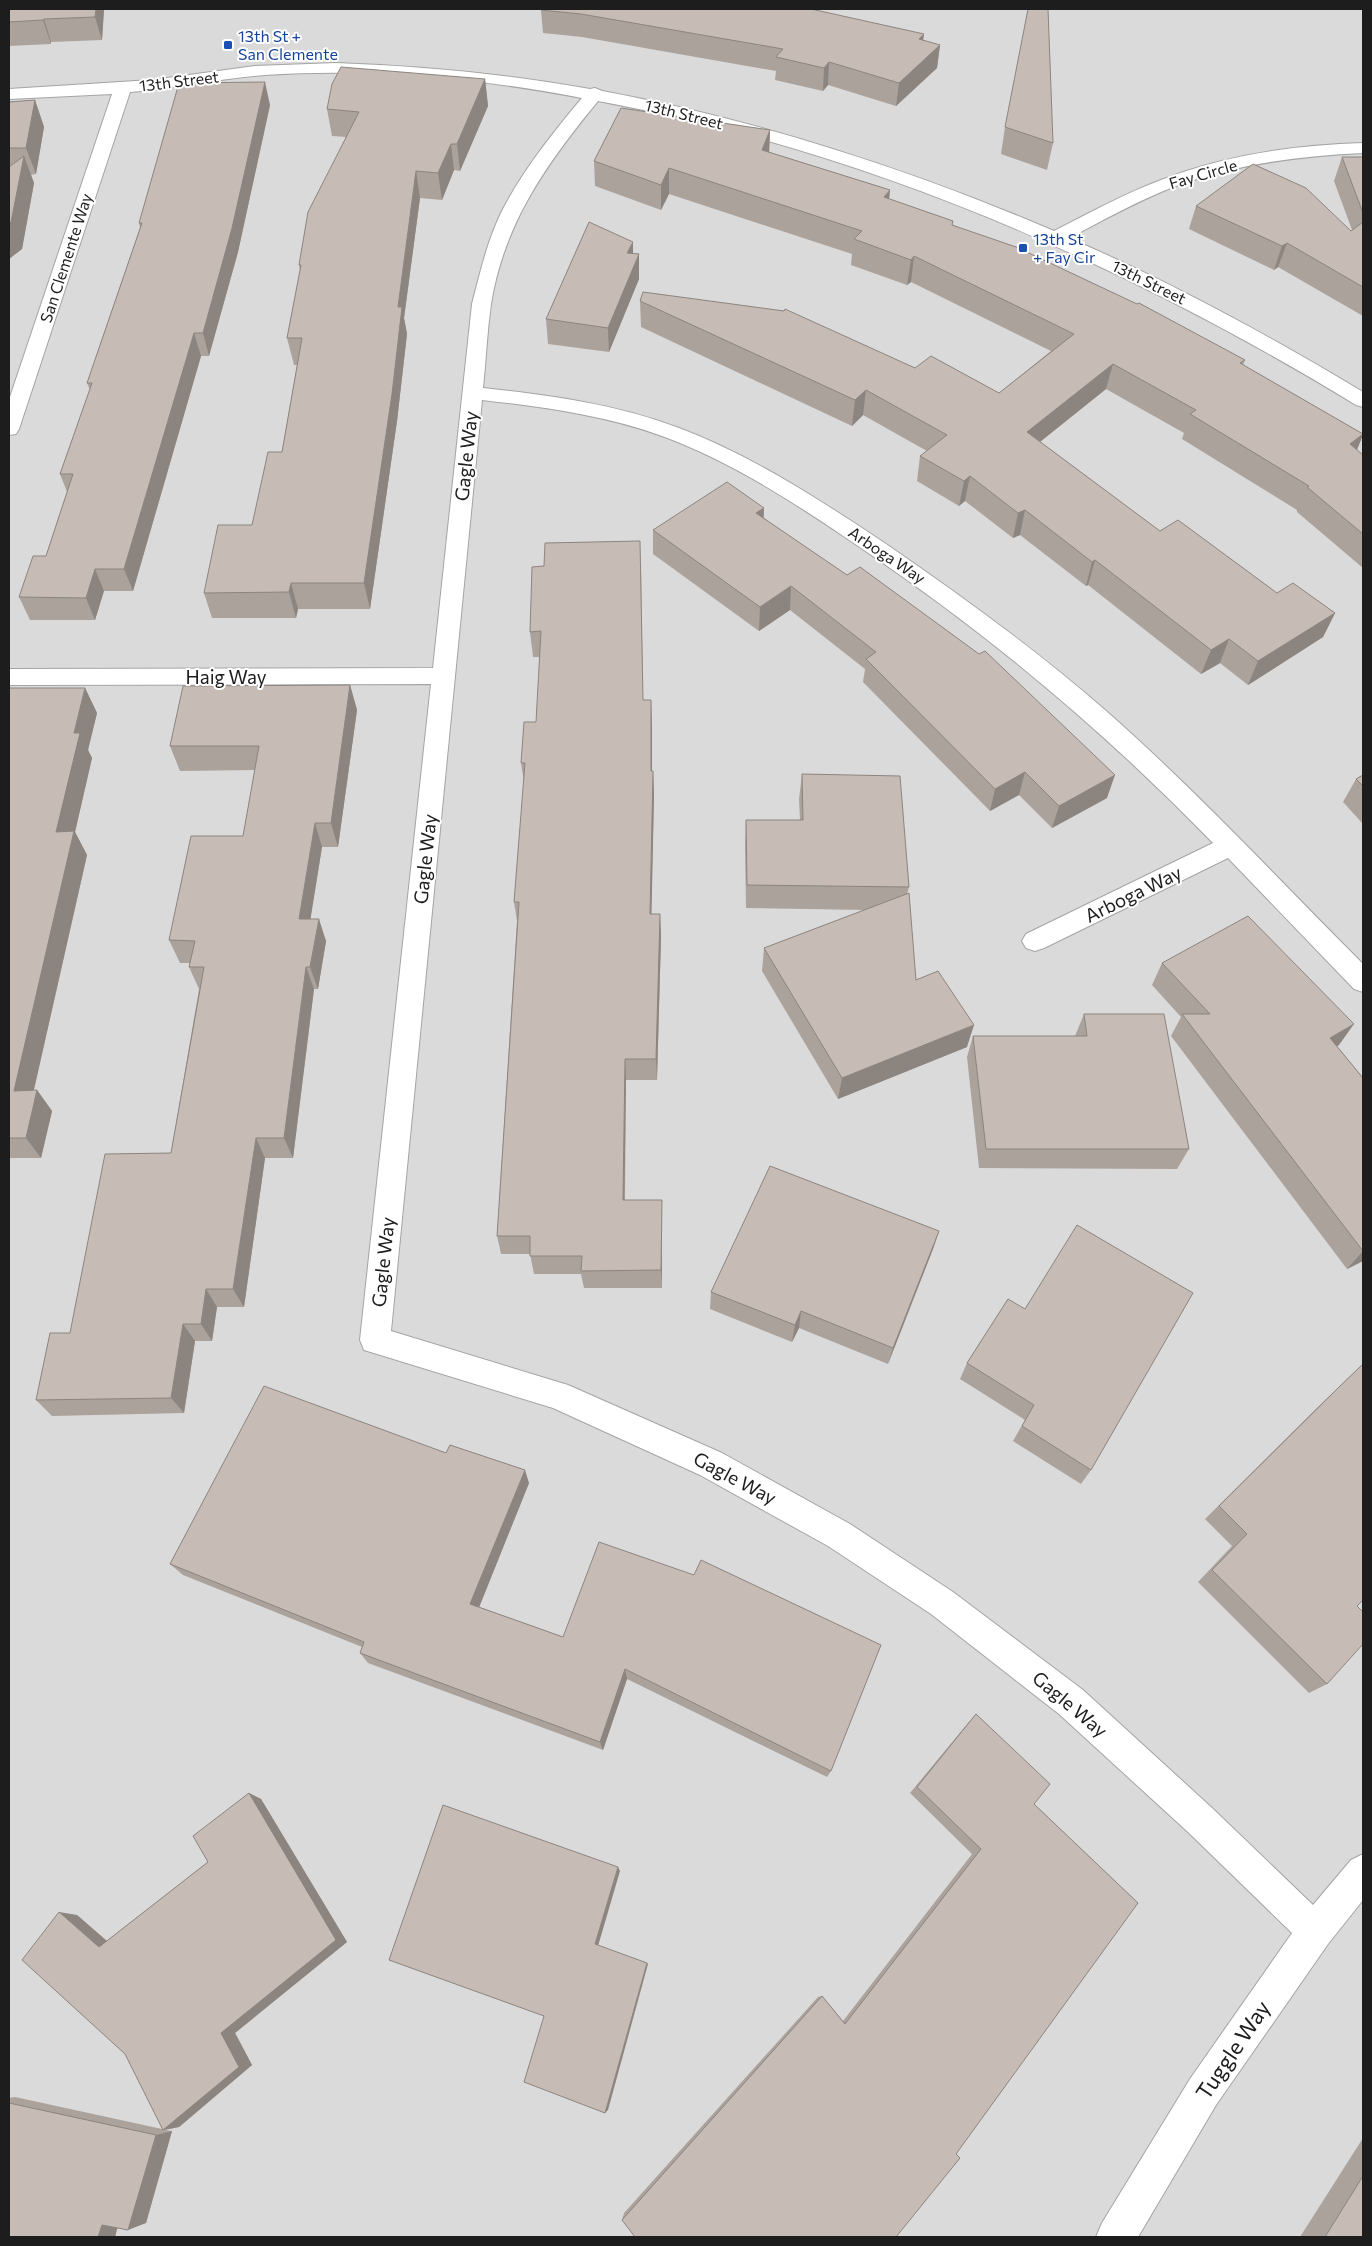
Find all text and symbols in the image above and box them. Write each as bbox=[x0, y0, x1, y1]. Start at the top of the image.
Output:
place label: 13th St + San Clemente bbox=[238, 26, 338, 63]
marker: 13th St + San Clemente bbox=[222, 39, 234, 51]
street label: 13th Street bbox=[138, 66, 220, 95]
street label: 13th Street bbox=[643, 95, 726, 133]
street label: Fay Circle bbox=[1167, 155, 1239, 192]
street label: San Clemente Way bbox=[36, 191, 95, 325]
place label: 13th St + Fay Cir bbox=[1033, 229, 1096, 266]
marker: 13th St + Fay Cir bbox=[1017, 242, 1029, 254]
street label: 13th Street bbox=[1109, 255, 1190, 308]
street label: Gagle Way bbox=[449, 410, 482, 502]
street label: Arboga Way bbox=[845, 522, 929, 587]
street label: Haig Way bbox=[186, 665, 267, 688]
street label: Gagle Way bbox=[408, 813, 441, 905]
street label: Arboga Way bbox=[1081, 860, 1185, 927]
street label: Gagle Way bbox=[366, 1216, 399, 1308]
street label: Gagle Way bbox=[690, 1446, 781, 1509]
street label: Gagle Way bbox=[1028, 1666, 1113, 1742]
street label: Tuggle Way bbox=[1190, 1995, 1276, 2104]

